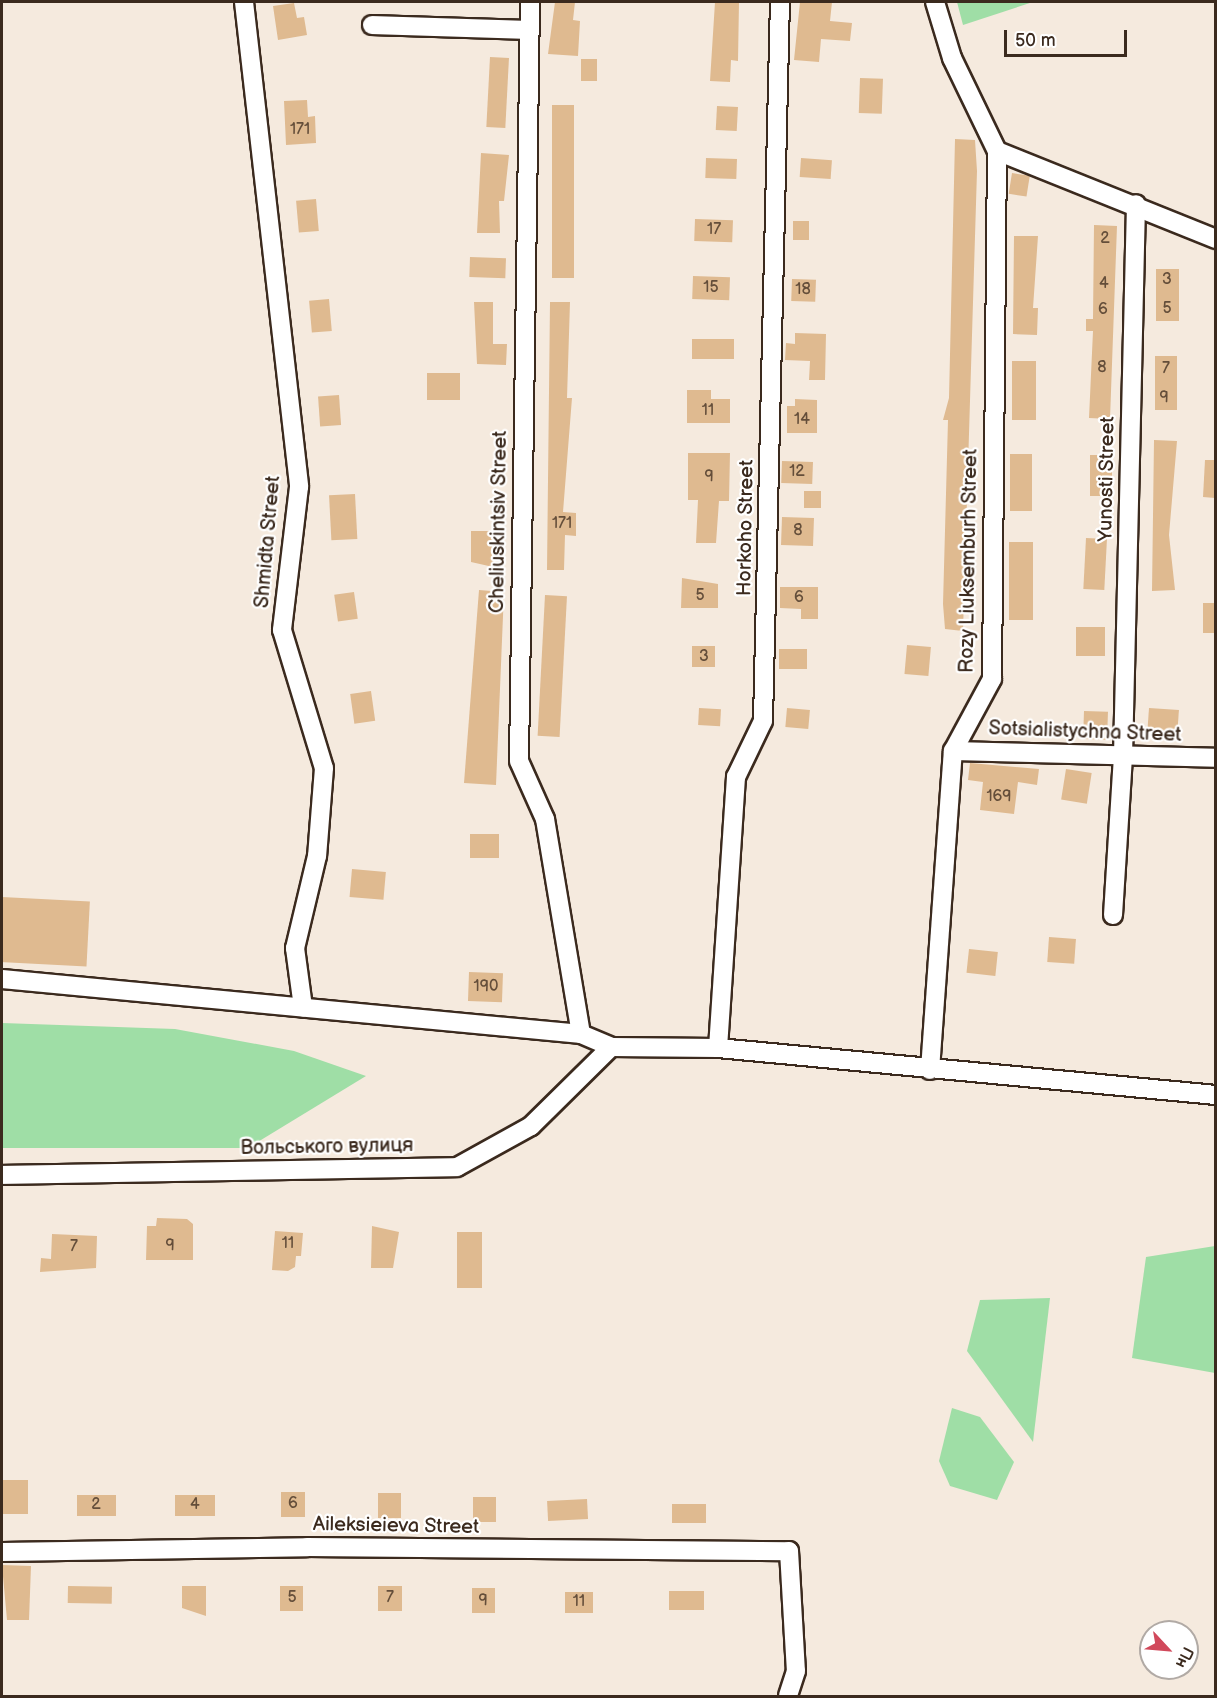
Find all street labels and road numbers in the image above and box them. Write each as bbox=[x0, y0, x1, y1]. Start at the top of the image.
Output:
street label: Yunosti Street bbox=[1094, 416, 1120, 542]
street label: Cheliuskintsiv Street bbox=[485, 430, 513, 614]
street label: Rozy Liuksemburh Street bbox=[955, 448, 983, 674]
street label: Horkoho Street bbox=[733, 459, 759, 597]
street label: Shmidta Street bbox=[250, 475, 286, 609]
street label: Sotsialistychna Street bbox=[988, 717, 1182, 747]
street label: Вольського вулиця bbox=[240, 1133, 414, 1161]
street label: Aileksieieva Street bbox=[312, 1513, 480, 1539]

